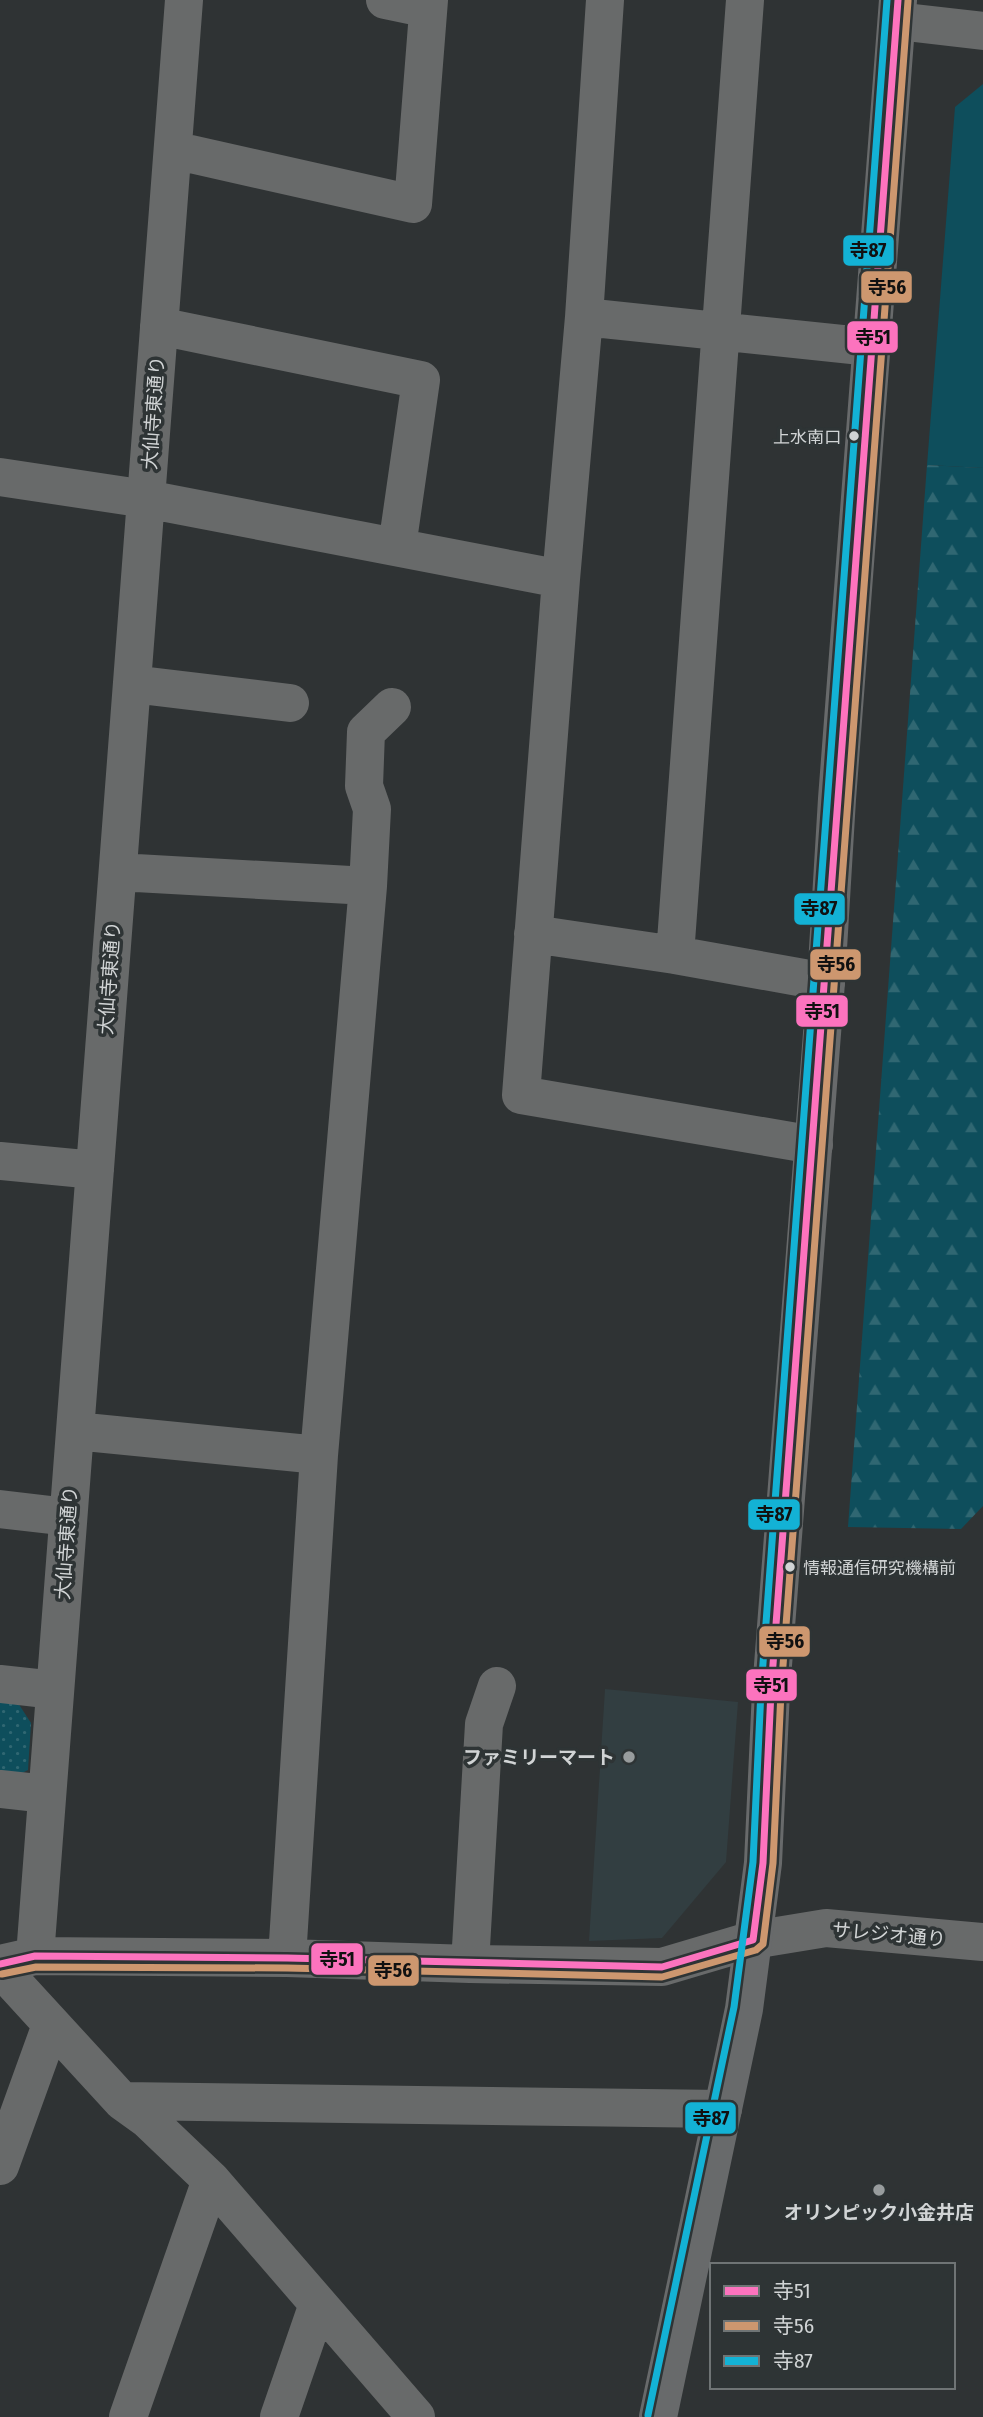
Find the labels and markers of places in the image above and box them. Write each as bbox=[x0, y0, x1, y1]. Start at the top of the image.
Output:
place label: 上水南口 bbox=[773, 427, 841, 448]
marker: 上水南口 bbox=[847, 429, 861, 443]
place label: 情報通信研究機構前 bbox=[803, 1558, 956, 1579]
marker: 情報通信研究機構前 bbox=[783, 1560, 797, 1574]
place label: ファミリーマート bbox=[463, 1746, 615, 1769]
marker: ファミリーマート bbox=[621, 1749, 637, 1765]
marker: オリンピック小金井店 bbox=[871, 2182, 887, 2198]
place label: オリンピック小金井店 bbox=[784, 2201, 974, 2224]

